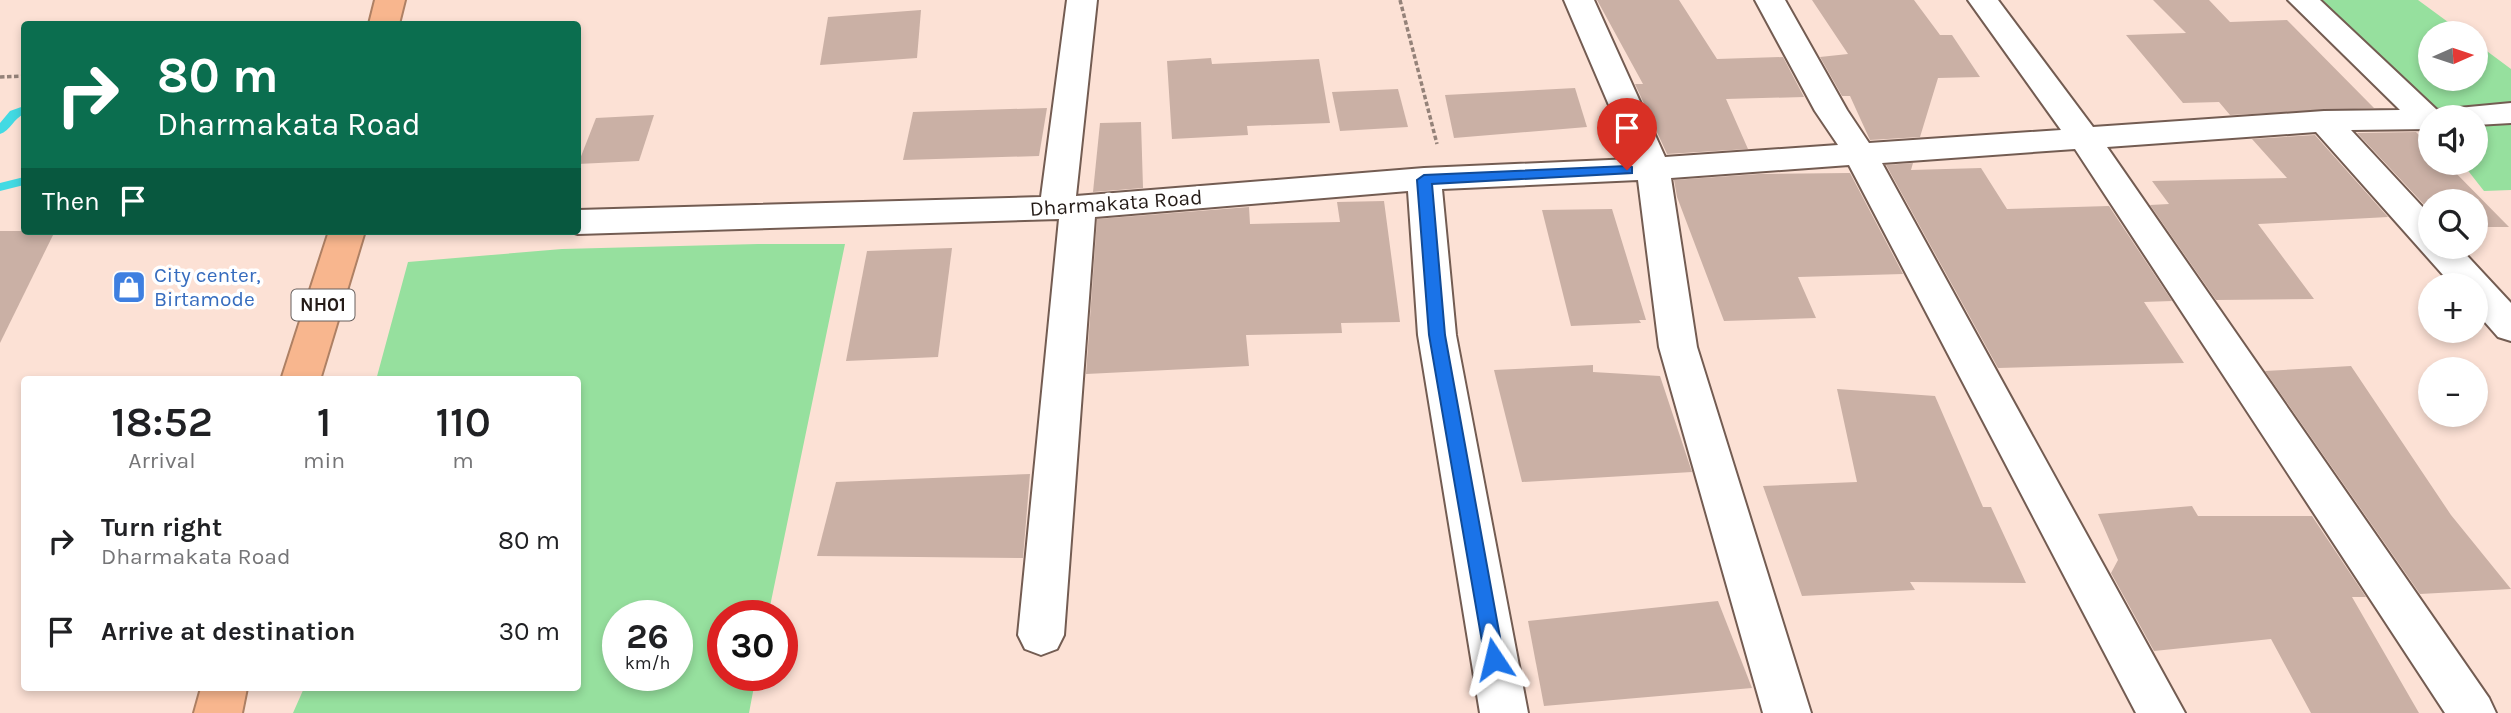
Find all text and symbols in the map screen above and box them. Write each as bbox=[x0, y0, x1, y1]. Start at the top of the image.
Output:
north arrow bbox=[2418, 21, 2488, 91]
map controls bbox=[2418, 21, 2488, 427]
text: 80 m bbox=[157, 47, 279, 104]
icon: right bbox=[42, 49, 133, 140]
pin bbox=[1597, 98, 1657, 170]
button: sound bbox=[2418, 105, 2488, 175]
text: Dharmakata Road bbox=[157, 106, 421, 143]
icon: arrive bbox=[1608, 109, 1646, 147]
icon: arrive bbox=[114, 182, 152, 220]
street label: Dharmakata Road bbox=[1029, 185, 1203, 221]
text: Then bbox=[42, 186, 100, 217]
button: search bbox=[2418, 189, 2488, 259]
place label: City center, Birtamode bbox=[154, 263, 261, 311]
shop icon: City center, Birtamode bbox=[110, 268, 148, 306]
button: + bbox=[2418, 273, 2488, 343]
road number: NH01 bbox=[292, 290, 354, 320]
button: − bbox=[2418, 357, 2488, 427]
text: 18:52 bbox=[111, 397, 213, 447]
text: 1 bbox=[317, 397, 331, 447]
text: 110 bbox=[435, 397, 491, 447]
text: Arrival bbox=[128, 447, 196, 474]
text: min bbox=[303, 447, 345, 474]
text: m bbox=[452, 447, 474, 474]
text: Turn right bbox=[101, 512, 222, 543]
icon: right bbox=[42, 522, 80, 560]
text: 80 m bbox=[498, 525, 560, 556]
text: Dharmakata Road bbox=[101, 543, 291, 570]
speed limit sign: 30 bbox=[707, 600, 798, 691]
icon: arrive bbox=[42, 613, 80, 651]
text: Arrive at destination bbox=[101, 616, 355, 647]
text: 30 m bbox=[499, 616, 560, 647]
text: 26 bbox=[626, 616, 669, 657]
position arrow bbox=[1457, 622, 1531, 696]
text: km/h bbox=[625, 652, 670, 674]

